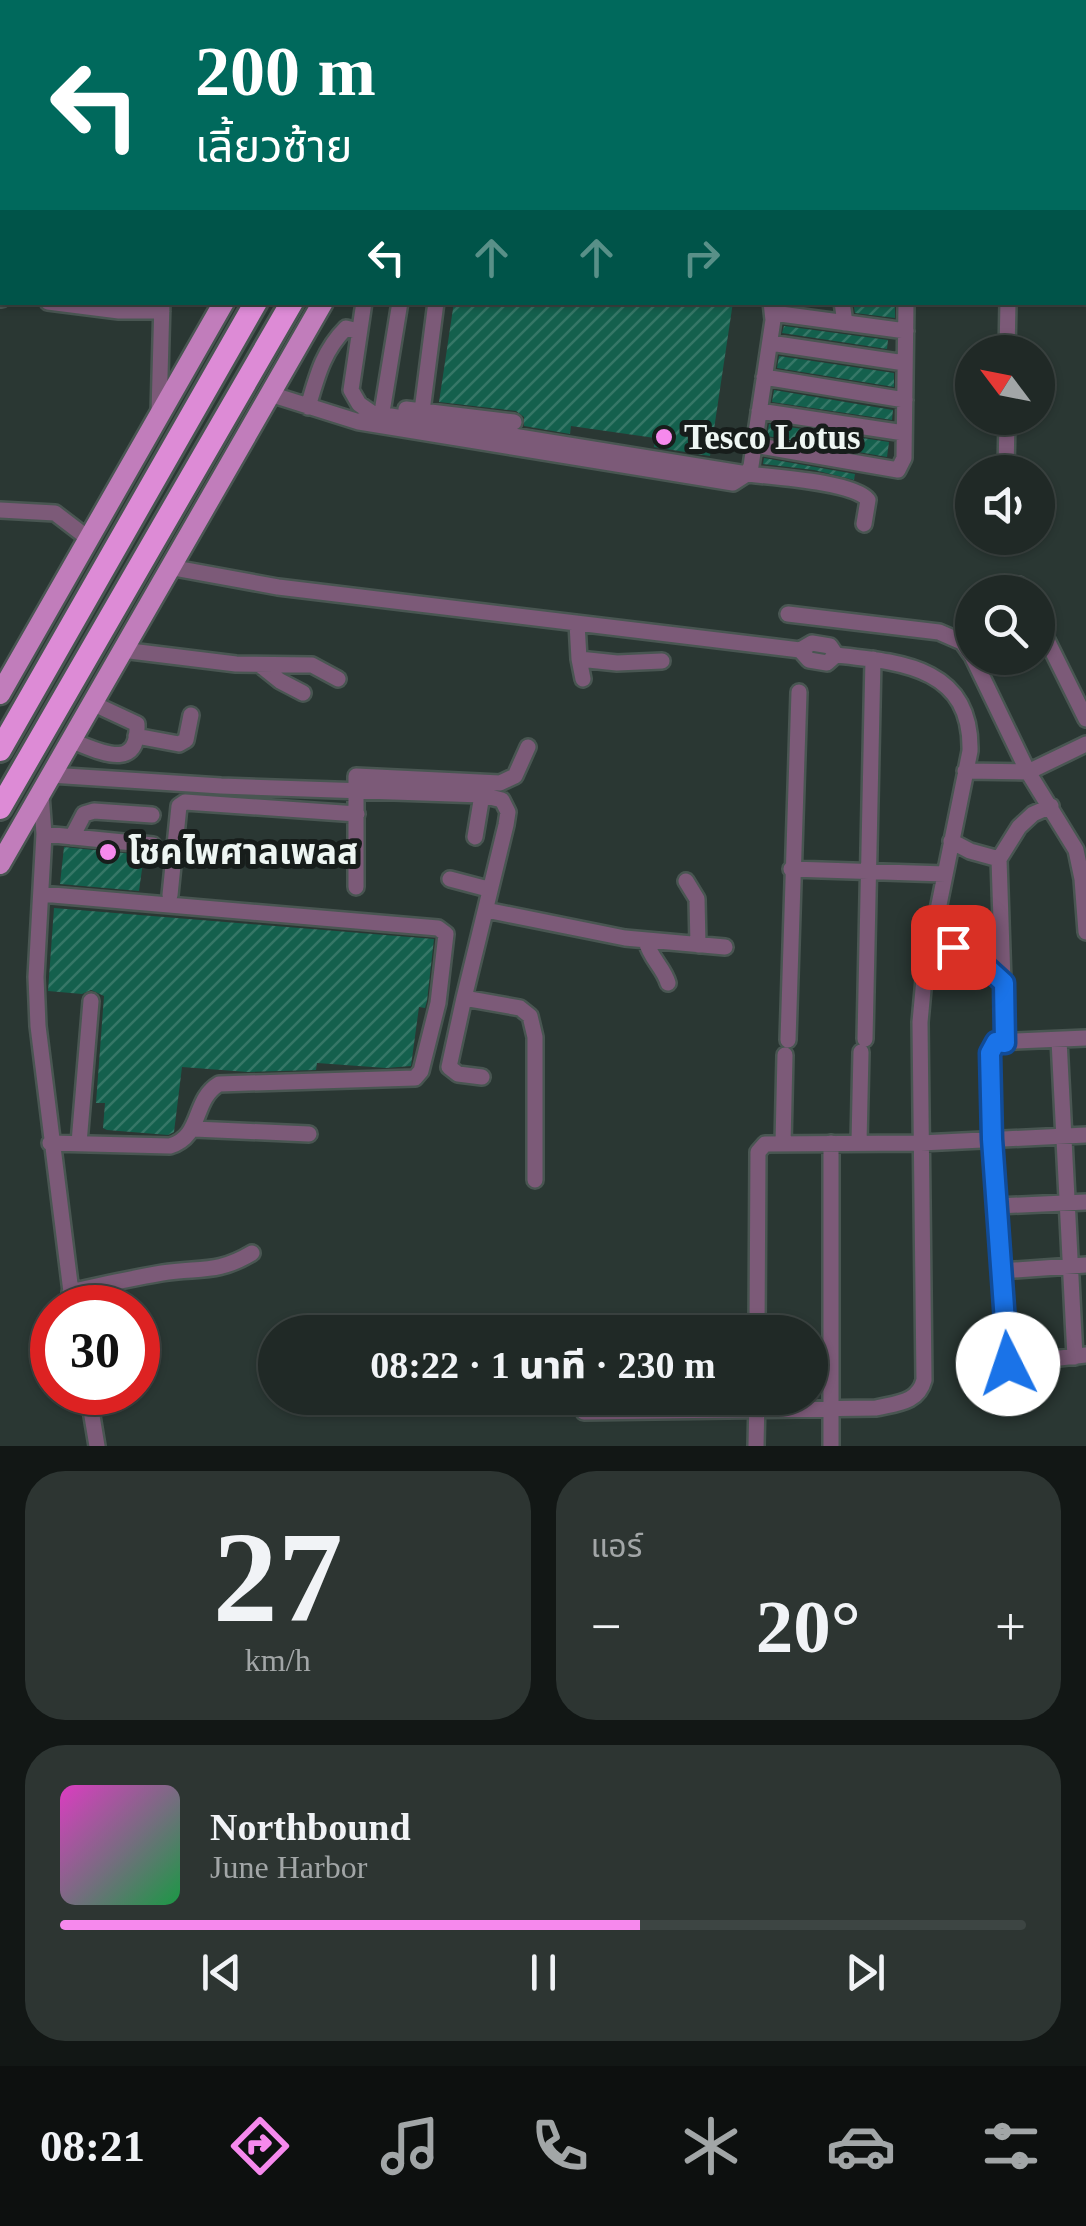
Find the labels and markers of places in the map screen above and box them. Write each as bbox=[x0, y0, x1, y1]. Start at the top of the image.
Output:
place label: Tesco Lotus bbox=[684, 418, 861, 457]
marker: Tesco Lotus bbox=[653, 426, 675, 448]
place label: โชคไพศาลเพลส bbox=[128, 833, 358, 872]
marker: โชคไพศาลเพลส bbox=[97, 841, 119, 863]
pin bbox=[911, 905, 996, 990]

